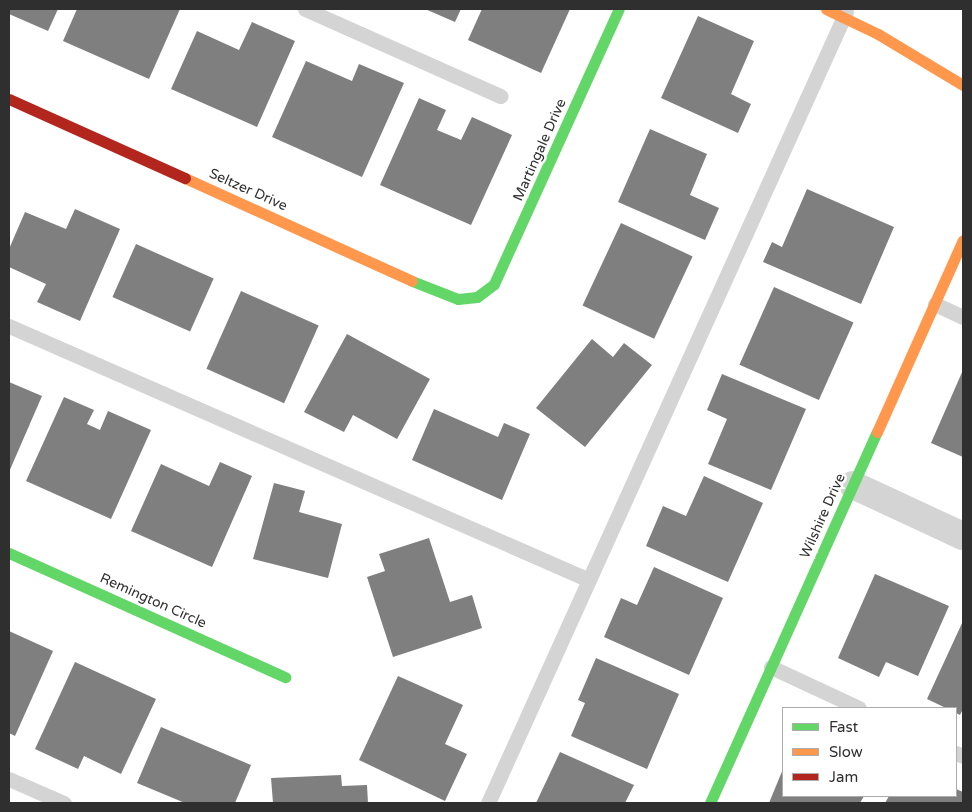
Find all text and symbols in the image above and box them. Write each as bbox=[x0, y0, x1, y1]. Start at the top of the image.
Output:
street label: Martingale Drive bbox=[510, 96, 570, 204]
street label: Seltzer Drive bbox=[206, 165, 290, 215]
street label: Wilshire Drive bbox=[797, 471, 849, 561]
street label: Remington Circle bbox=[97, 570, 209, 632]
legend bbox=[782, 707, 957, 797]
text: Fast bbox=[829, 718, 858, 736]
text: Slow bbox=[829, 743, 863, 761]
text: Jam bbox=[829, 768, 858, 786]

